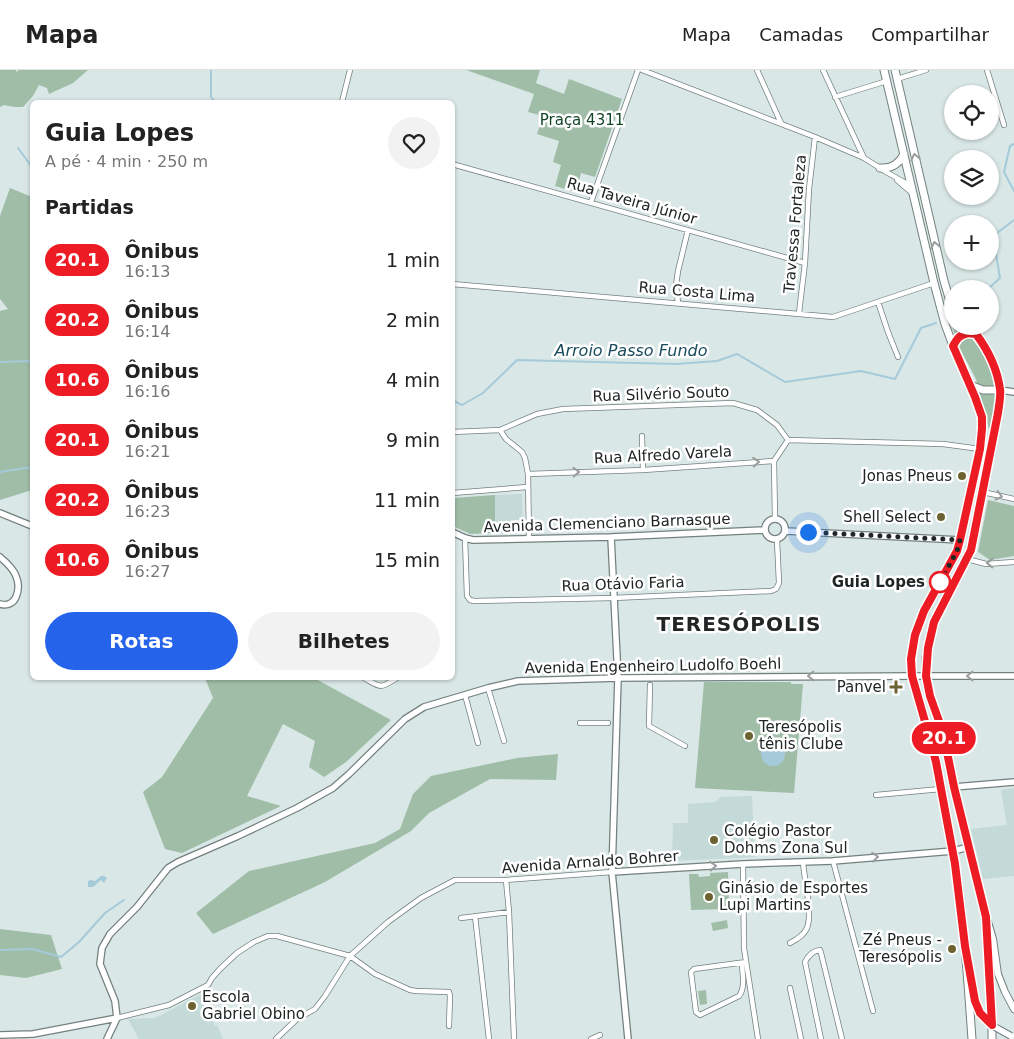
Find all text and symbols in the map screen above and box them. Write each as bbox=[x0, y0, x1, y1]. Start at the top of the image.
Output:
text: Mapa bbox=[25, 21, 98, 49]
text: Mapa bbox=[682, 24, 731, 45]
text: Camadas bbox=[759, 24, 843, 45]
text: Compartilhar bbox=[871, 24, 989, 45]
map controls bbox=[944, 85, 999, 335]
button: locate bbox=[944, 85, 999, 140]
park label: Praça 4311 bbox=[540, 111, 624, 129]
button: heart bbox=[388, 117, 440, 169]
text: Guia Lopes bbox=[45, 119, 194, 147]
button: layers bbox=[944, 150, 999, 205]
text: A pé · 4 min · 250 m bbox=[45, 152, 208, 171]
one-way arrow bbox=[910, 153, 921, 162]
street label: Travessa Fortaleza bbox=[780, 154, 810, 295]
street label: Rua Taveira Júnior bbox=[565, 174, 700, 228]
text: Partidas bbox=[45, 196, 134, 218]
button: + bbox=[944, 215, 999, 270]
text: Ônibus bbox=[124, 240, 199, 262]
one-way arrow bbox=[930, 240, 941, 249]
text: 20.1 bbox=[55, 249, 99, 270]
text: 1 min bbox=[386, 249, 440, 271]
text: 16:13 bbox=[124, 262, 171, 281]
street label: Rua Costa Lima bbox=[638, 278, 756, 306]
button: − bbox=[944, 280, 999, 335]
text: Ônibus bbox=[124, 300, 199, 322]
text: 20.2 bbox=[55, 309, 99, 330]
text: 2 min bbox=[386, 309, 440, 331]
text: 16:14 bbox=[124, 322, 171, 341]
water label: Arroio Passo Fundo bbox=[554, 341, 708, 360]
text: Ônibus bbox=[124, 360, 199, 382]
text: 10.6 bbox=[55, 369, 99, 390]
text: 4 min bbox=[386, 369, 440, 391]
text: 16:16 bbox=[124, 382, 171, 401]
street label: Rua Silvério Souto bbox=[592, 383, 730, 405]
text: Ônibus bbox=[124, 420, 199, 442]
text: 20.1 bbox=[55, 429, 99, 450]
text: 9 min bbox=[386, 429, 440, 451]
text: 16:21 bbox=[124, 442, 171, 461]
street label: Rua Alfredo Varela bbox=[594, 442, 732, 468]
one-way arrow bbox=[752, 457, 760, 468]
one-way arrow bbox=[573, 467, 581, 478]
place label: Jonas Pneus bbox=[861, 467, 952, 485]
marker: Jonas Pneus bbox=[956, 470, 968, 482]
text: Ônibus bbox=[124, 480, 199, 502]
text: 20.2 bbox=[55, 489, 99, 510]
text: 11 min bbox=[374, 489, 440, 511]
one-way arrow bbox=[994, 490, 1003, 501]
text: 16:23 bbox=[124, 502, 171, 521]
place label: Shell Select bbox=[843, 508, 931, 526]
street label: Avenida Clemenciano Barnasque bbox=[483, 510, 731, 536]
marker: Shell Select bbox=[935, 511, 947, 523]
your location bbox=[796, 520, 821, 545]
text: Ônibus bbox=[124, 540, 199, 562]
text: 10.6 bbox=[55, 549, 99, 570]
text: 15 min bbox=[374, 549, 440, 571]
one-way arrow bbox=[986, 558, 994, 568]
text: 16:27 bbox=[124, 562, 171, 581]
marker: Guia Lopes bbox=[929, 571, 951, 593]
street label: Rua Otávio Faria bbox=[561, 573, 685, 595]
place label: Guia Lopes bbox=[832, 573, 925, 591]
button: Rotas bbox=[45, 612, 238, 670]
button: Bilhetes bbox=[248, 612, 440, 670]
district label: TERESÓPOLIS bbox=[656, 612, 822, 636]
street label: Avenida Engenheiro Ludolfo Boehl bbox=[525, 655, 781, 677]
one-way arrow bbox=[806, 671, 814, 682]
one-way arrow bbox=[966, 671, 974, 681]
place label: Panvel bbox=[837, 678, 886, 696]
marker: Panvel bbox=[890, 681, 902, 693]
place label: Teresópolis tênis Clube bbox=[758, 718, 843, 753]
line badge: 20.1 bbox=[909, 722, 979, 754]
text: 20.1 bbox=[922, 727, 966, 748]
marker: Teresópolis tênis Clube bbox=[743, 730, 755, 742]
place label: Colégio Pastor Dohms Zona Sul bbox=[724, 822, 848, 857]
marker: Colégio Pastor Dohms Zona Sul bbox=[708, 834, 720, 846]
street label: Avenida Arnaldo Bohrer bbox=[501, 847, 680, 877]
one-way arrow bbox=[871, 852, 879, 863]
one-way arrow bbox=[709, 861, 717, 872]
place label: Ginásio de Esportes Lupi Martins bbox=[719, 879, 868, 914]
marker: Ginásio de Esportes Lupi Martins bbox=[703, 891, 715, 903]
place label: Zé Pneus - Teresópolis bbox=[858, 931, 942, 966]
marker: Zé Pneus - Teresópolis bbox=[946, 943, 958, 955]
place label: Escola Gabriel Obino bbox=[202, 988, 305, 1023]
marker: Escola Gabriel Obino bbox=[186, 1000, 198, 1012]

